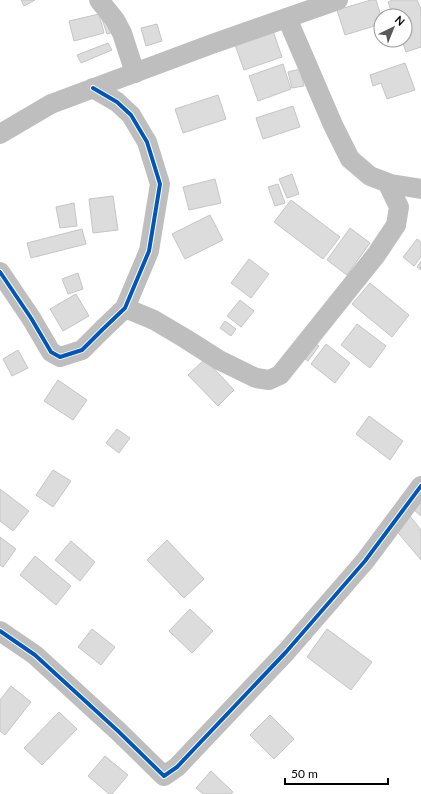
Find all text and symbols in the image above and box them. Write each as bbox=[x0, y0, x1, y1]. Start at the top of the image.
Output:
north arrow bbox=[373, 8, 413, 48]
text: N bbox=[393, 13, 408, 28]
scale bar bbox=[285, 760, 388, 786]
text: 50 m bbox=[291, 766, 318, 781]

